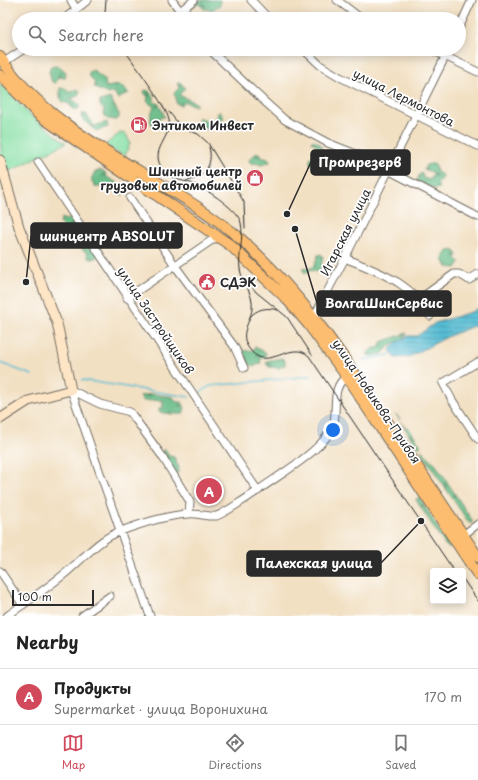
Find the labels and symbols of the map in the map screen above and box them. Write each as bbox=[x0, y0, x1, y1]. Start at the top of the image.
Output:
street label: улица Лермонтова bbox=[350, 64, 458, 131]
fuel station icon: Энтиком Инвест bbox=[129, 115, 149, 135]
place label: Энтиком Инвест bbox=[152, 116, 255, 134]
callout: Промрезерв bbox=[311, 150, 410, 175]
text: Промрезерв bbox=[319, 152, 401, 171]
place label: Шинный центр грузовых автомобилей bbox=[100, 162, 242, 194]
shop icon: Шинный центр грузовых автомобилей bbox=[245, 168, 265, 188]
street label: Игарская улица bbox=[315, 185, 375, 279]
callout: шинцентр ABSOLUT bbox=[31, 223, 182, 248]
text: шинцентр ABSOLUT bbox=[39, 226, 175, 245]
street label: улица Застройщиков bbox=[113, 263, 199, 377]
public building icon: СДЭК bbox=[197, 272, 217, 292]
place label: СДЭК bbox=[220, 273, 256, 291]
callout: ВолгаШинСервис bbox=[317, 291, 451, 316]
text: ВолгаШинСервис bbox=[325, 293, 443, 312]
street label: улица Новикова-Прибоя bbox=[329, 335, 425, 467]
your location bbox=[323, 420, 343, 440]
pin: A bbox=[196, 476, 222, 506]
callout: Палехская улица bbox=[247, 551, 381, 576]
text: Палехская улица bbox=[255, 553, 373, 572]
scale bar bbox=[12, 588, 94, 607]

